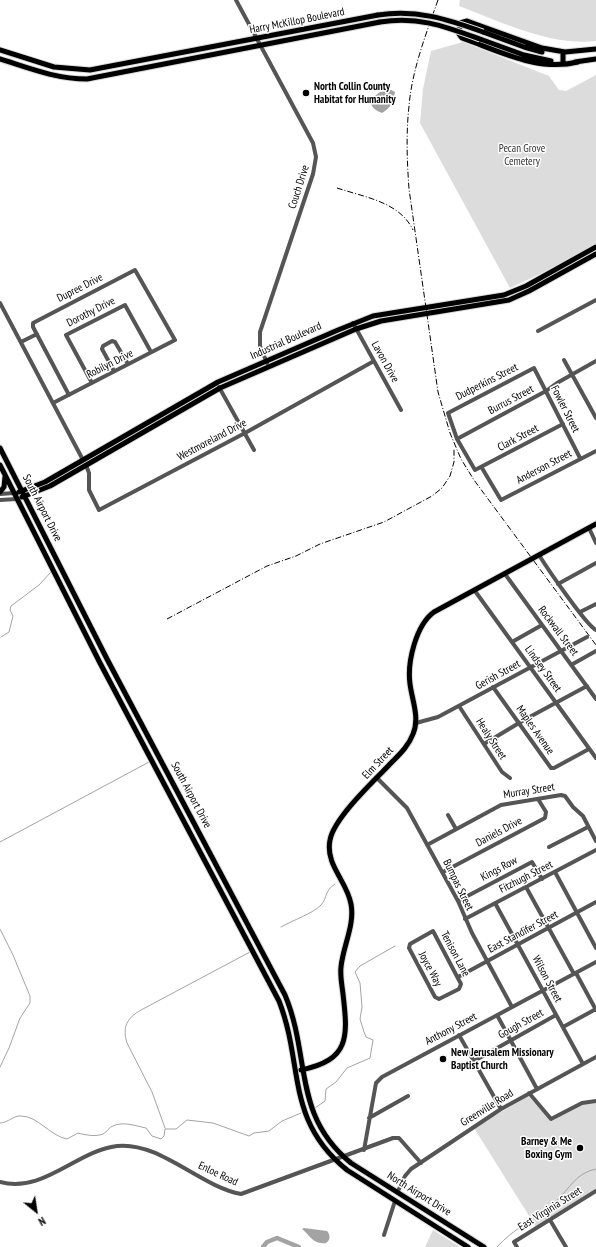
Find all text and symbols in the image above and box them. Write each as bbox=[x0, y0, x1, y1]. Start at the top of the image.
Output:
street label: Harry McKillop Boulevard bbox=[248, 5, 346, 37]
place label: North Collin County Habitat for Humanity bbox=[314, 80, 396, 106]
marker: North Collin County Habitat for Humanity bbox=[301, 88, 311, 98]
park label: Pecan Grove Cemetery bbox=[499, 142, 545, 168]
street label: Couch Drive bbox=[286, 163, 312, 211]
street label: Dupree Drive bbox=[55, 271, 105, 305]
street label: Dorothy Drive bbox=[65, 294, 117, 330]
street label: Industrial Boulevard bbox=[248, 319, 324, 363]
street label: Lavon Drive bbox=[368, 339, 402, 385]
street label: Robilyn Drive bbox=[84, 347, 136, 381]
street label: Dudperkins Street bbox=[454, 361, 520, 403]
street label: Burrus Street bbox=[486, 383, 536, 417]
street label: Fowler Street bbox=[548, 383, 582, 435]
street label: Westmoreland Drive bbox=[175, 416, 249, 464]
street label: Clark Street bbox=[495, 422, 541, 454]
street label: Anderson Street bbox=[514, 447, 574, 487]
street label: South Airport Drive bbox=[20, 472, 64, 544]
street label: Rockwall Street bbox=[535, 604, 581, 658]
street label: Lindsey Street bbox=[522, 643, 564, 695]
street label: Gerish Street bbox=[473, 657, 523, 693]
street label: Maples Avenue bbox=[513, 703, 557, 757]
street label: Healy Street bbox=[473, 716, 509, 762]
street label: Elm Street bbox=[360, 744, 396, 782]
street label: South Airport Drive bbox=[168, 760, 214, 830]
street label: Murray Street bbox=[503, 780, 555, 802]
street label: Daniels Drive bbox=[474, 814, 524, 850]
street label: Kings Row bbox=[478, 854, 520, 884]
street label: Bumpas Street bbox=[440, 857, 476, 913]
street label: Fitzhugh Street bbox=[497, 858, 555, 896]
street label: East Standifer Street bbox=[486, 908, 560, 956]
street label: Tenison Lane bbox=[438, 929, 472, 979]
street label: Joyce Way bbox=[415, 949, 445, 989]
street label: Wilson Street bbox=[529, 953, 565, 1005]
street label: Gough Street bbox=[496, 1006, 546, 1042]
street label: Anthony Street bbox=[423, 1010, 479, 1048]
place label: New Jerusalem Missionary Baptist Church bbox=[451, 1046, 554, 1072]
marker: New Jerusalem Missionary Baptist Church bbox=[438, 1054, 448, 1064]
street label: Greenville Road bbox=[458, 1087, 516, 1129]
place label: Barney & Me Boxing Gym bbox=[521, 1135, 572, 1161]
marker: Barney & Me Boxing Gym bbox=[575, 1143, 585, 1153]
street label: Enloe Road bbox=[196, 1159, 240, 1189]
street label: North Airport Drive bbox=[385, 1169, 453, 1219]
street label: East Virginia Street bbox=[516, 1184, 584, 1234]
north arrow bbox=[16, 1191, 56, 1231]
text: N bbox=[36, 1214, 48, 1229]

